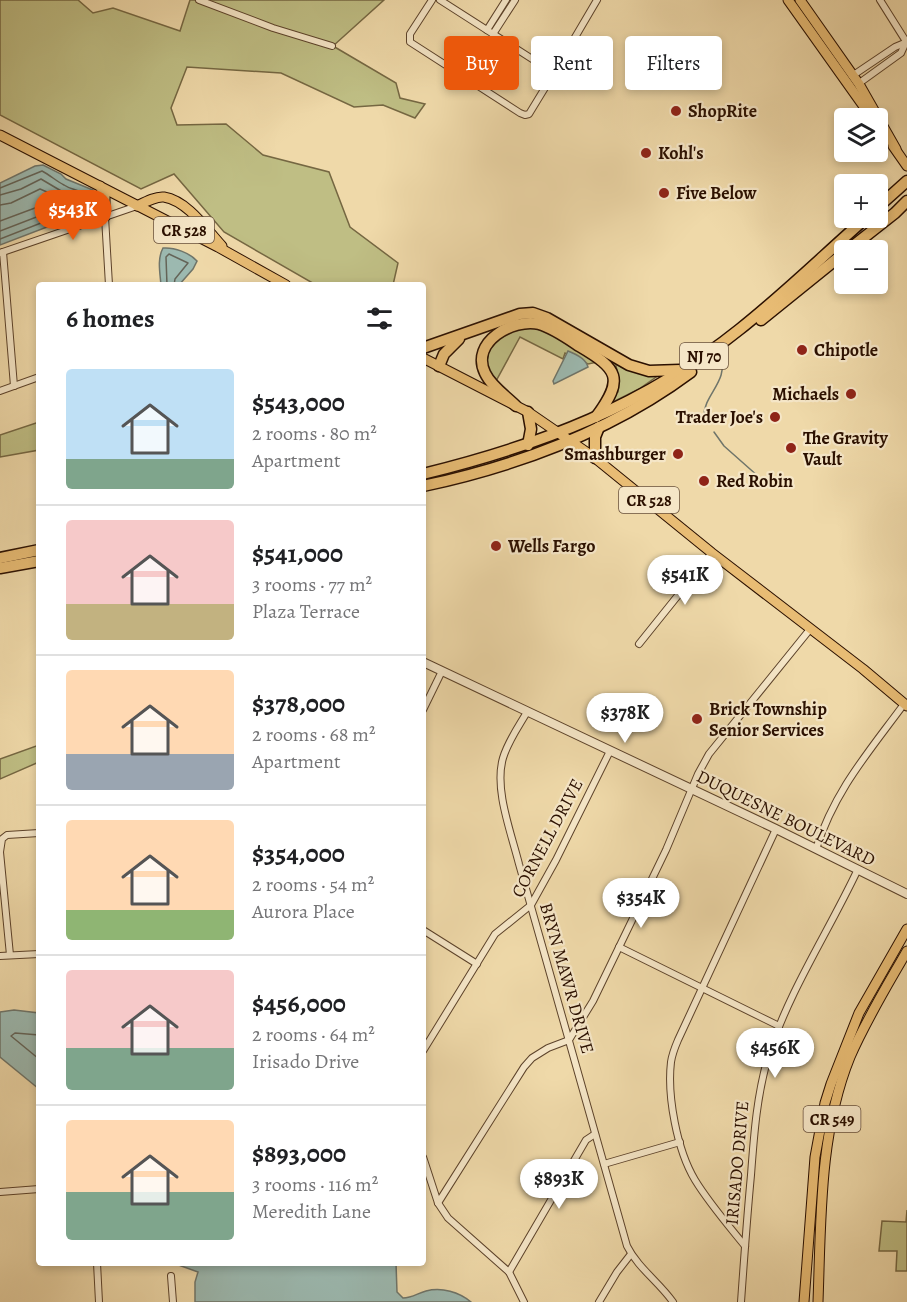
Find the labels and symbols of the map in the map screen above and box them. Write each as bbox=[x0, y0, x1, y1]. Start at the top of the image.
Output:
place label: ShopRite bbox=[688, 99, 757, 123]
marker: ShopRite bbox=[669, 104, 683, 118]
place label: Kohl's bbox=[658, 141, 704, 165]
marker: Kohl's bbox=[639, 146, 653, 160]
place label: Five Below bbox=[676, 181, 757, 205]
marker: Five Below bbox=[657, 186, 671, 200]
pin: $543K bbox=[31, 190, 115, 241]
road number: CR 528 bbox=[154, 217, 214, 243]
place label: Chipotle bbox=[814, 338, 878, 362]
road number: NJ 70 bbox=[680, 343, 728, 369]
marker: Chipotle bbox=[795, 343, 809, 357]
place label: Michaels bbox=[772, 382, 839, 406]
marker: Michaels bbox=[844, 387, 858, 401]
place label: Trader Joe's bbox=[676, 405, 763, 429]
marker: Trader Joe's bbox=[768, 410, 782, 424]
place label: The Gravity Vault bbox=[802, 426, 889, 471]
marker: The Gravity Vault bbox=[784, 441, 798, 455]
place label: Smashburger bbox=[564, 442, 667, 466]
marker: Smashburger bbox=[671, 447, 685, 461]
place label: Red Robin bbox=[716, 469, 793, 493]
marker: Red Robin bbox=[697, 474, 711, 488]
road number: CR 528 bbox=[619, 487, 679, 513]
place label: Wells Fargo bbox=[507, 534, 596, 558]
marker: Wells Fargo bbox=[489, 539, 503, 553]
pin: $541K bbox=[643, 555, 727, 606]
pin: $378K bbox=[583, 693, 667, 744]
place label: Brick Township Senior Services bbox=[709, 697, 827, 742]
marker: Brick Township Senior Services bbox=[690, 712, 704, 726]
street label: DUQUESNE BOULEVARD bbox=[693, 764, 879, 872]
street label: CORNELL DRIVE bbox=[506, 774, 588, 902]
pin: $354K bbox=[599, 878, 683, 929]
street label: BRYN MAWR DRIVE bbox=[534, 900, 600, 1056]
pin: $456K bbox=[733, 1028, 817, 1079]
street label: IRISADO DRIVE bbox=[720, 1100, 754, 1226]
road number: CR 549 bbox=[804, 1106, 860, 1132]
pin: $893K bbox=[517, 1159, 601, 1210]

